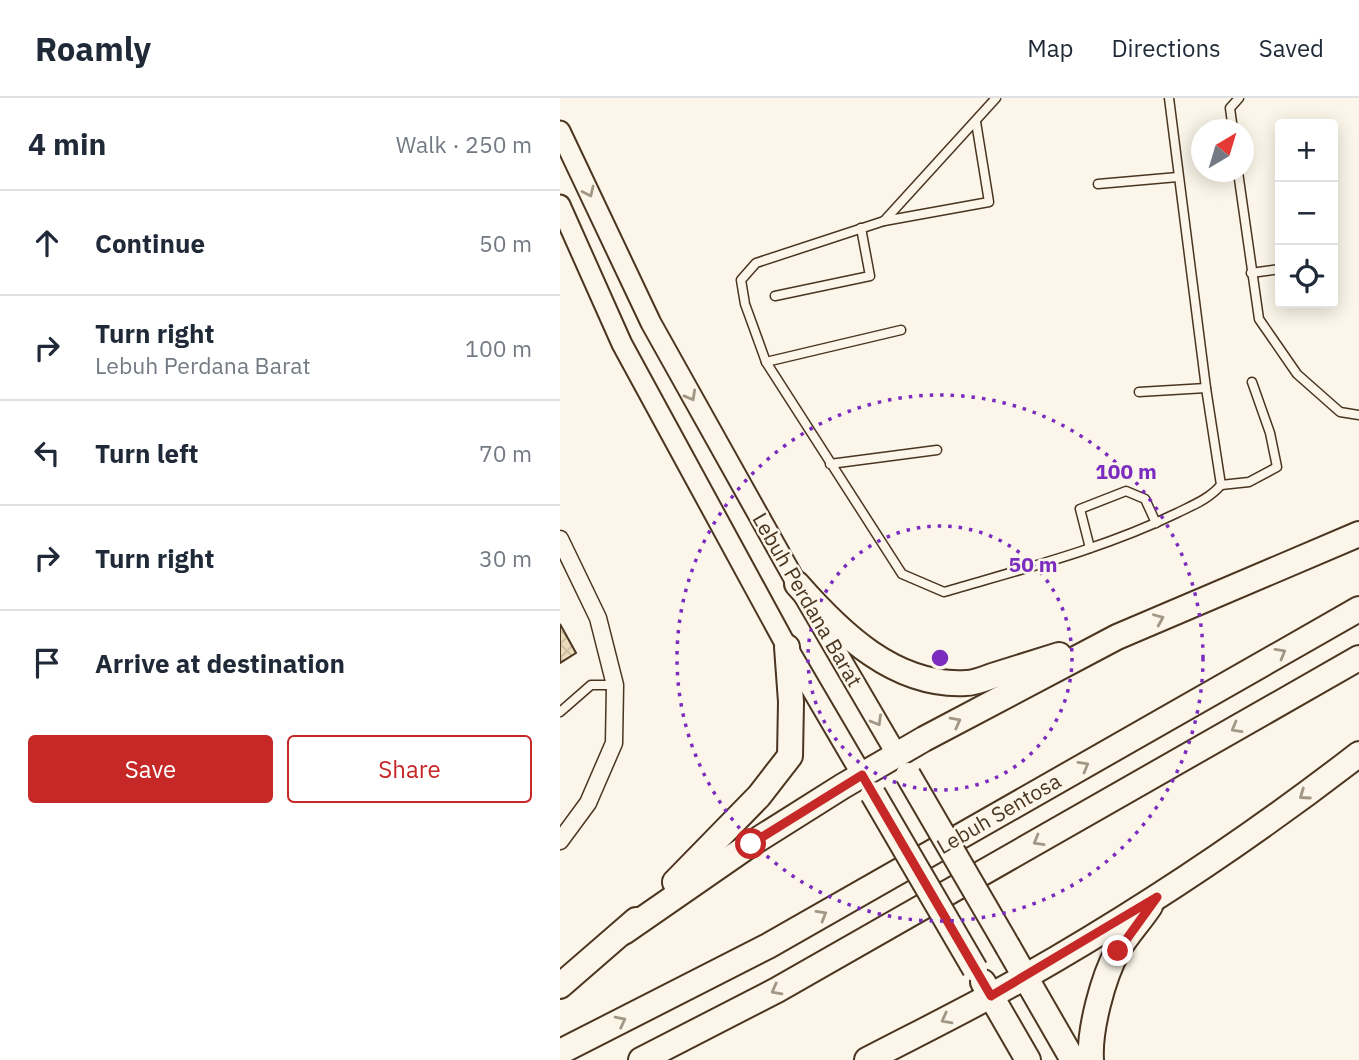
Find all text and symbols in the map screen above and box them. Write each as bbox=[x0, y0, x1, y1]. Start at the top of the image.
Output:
text: Roamly bbox=[35, 27, 151, 70]
text: Map bbox=[1027, 32, 1073, 64]
text: Directions bbox=[1111, 32, 1221, 64]
text: Saved bbox=[1259, 32, 1324, 64]
north arrow bbox=[1191, 119, 1254, 182]
map controls bbox=[1275, 119, 1338, 308]
button: + bbox=[1275, 119, 1338, 182]
text: 4 min bbox=[28, 124, 106, 163]
text: Walk · 250 m bbox=[396, 129, 532, 159]
button: − bbox=[1275, 182, 1338, 245]
one-way arrow bbox=[581, 185, 595, 197]
icon: ahead bbox=[28, 224, 66, 262]
text: Continue bbox=[95, 226, 205, 260]
text: 50 m bbox=[479, 228, 532, 258]
button: locate bbox=[1275, 245, 1338, 308]
text: Turn right bbox=[95, 316, 214, 350]
icon: right bbox=[28, 329, 66, 367]
text: 100 m bbox=[465, 333, 532, 363]
text: Lebuh Perdana Barat bbox=[95, 350, 311, 380]
one-way arrow bbox=[683, 388, 696, 401]
icon: left bbox=[28, 434, 66, 472]
text: Turn left bbox=[95, 436, 198, 470]
text: 70 m bbox=[479, 438, 532, 468]
text: 100 m bbox=[1095, 457, 1157, 485]
street label: Lebuh Perdana Barat bbox=[747, 507, 869, 692]
icon: right bbox=[28, 539, 66, 577]
text: Turn right bbox=[95, 541, 214, 575]
text: 30 m bbox=[479, 543, 532, 573]
text: 50 m bbox=[1009, 550, 1057, 578]
one-way arrow bbox=[1152, 613, 1164, 627]
icon: arrive bbox=[28, 644, 66, 682]
text: Arrive at destination bbox=[95, 646, 345, 680]
centre of rings bbox=[928, 646, 952, 670]
one-way arrow bbox=[1274, 648, 1287, 661]
one-way arrow bbox=[868, 713, 881, 726]
one-way arrow bbox=[949, 717, 962, 730]
one-way arrow bbox=[1230, 720, 1243, 733]
button: Save bbox=[28, 735, 273, 803]
button: Share bbox=[287, 735, 532, 803]
one-way arrow bbox=[1076, 761, 1089, 774]
street label: Lebuh Sentosa bbox=[931, 766, 1066, 860]
one-way arrow bbox=[1299, 787, 1312, 799]
route start bbox=[735, 828, 766, 859]
one-way arrow bbox=[1033, 833, 1045, 846]
one-way arrow bbox=[815, 910, 828, 923]
route end bbox=[1102, 935, 1133, 966]
one-way arrow bbox=[771, 981, 783, 995]
one-way arrow bbox=[941, 1011, 953, 1024]
one-way arrow bbox=[614, 1015, 626, 1029]

